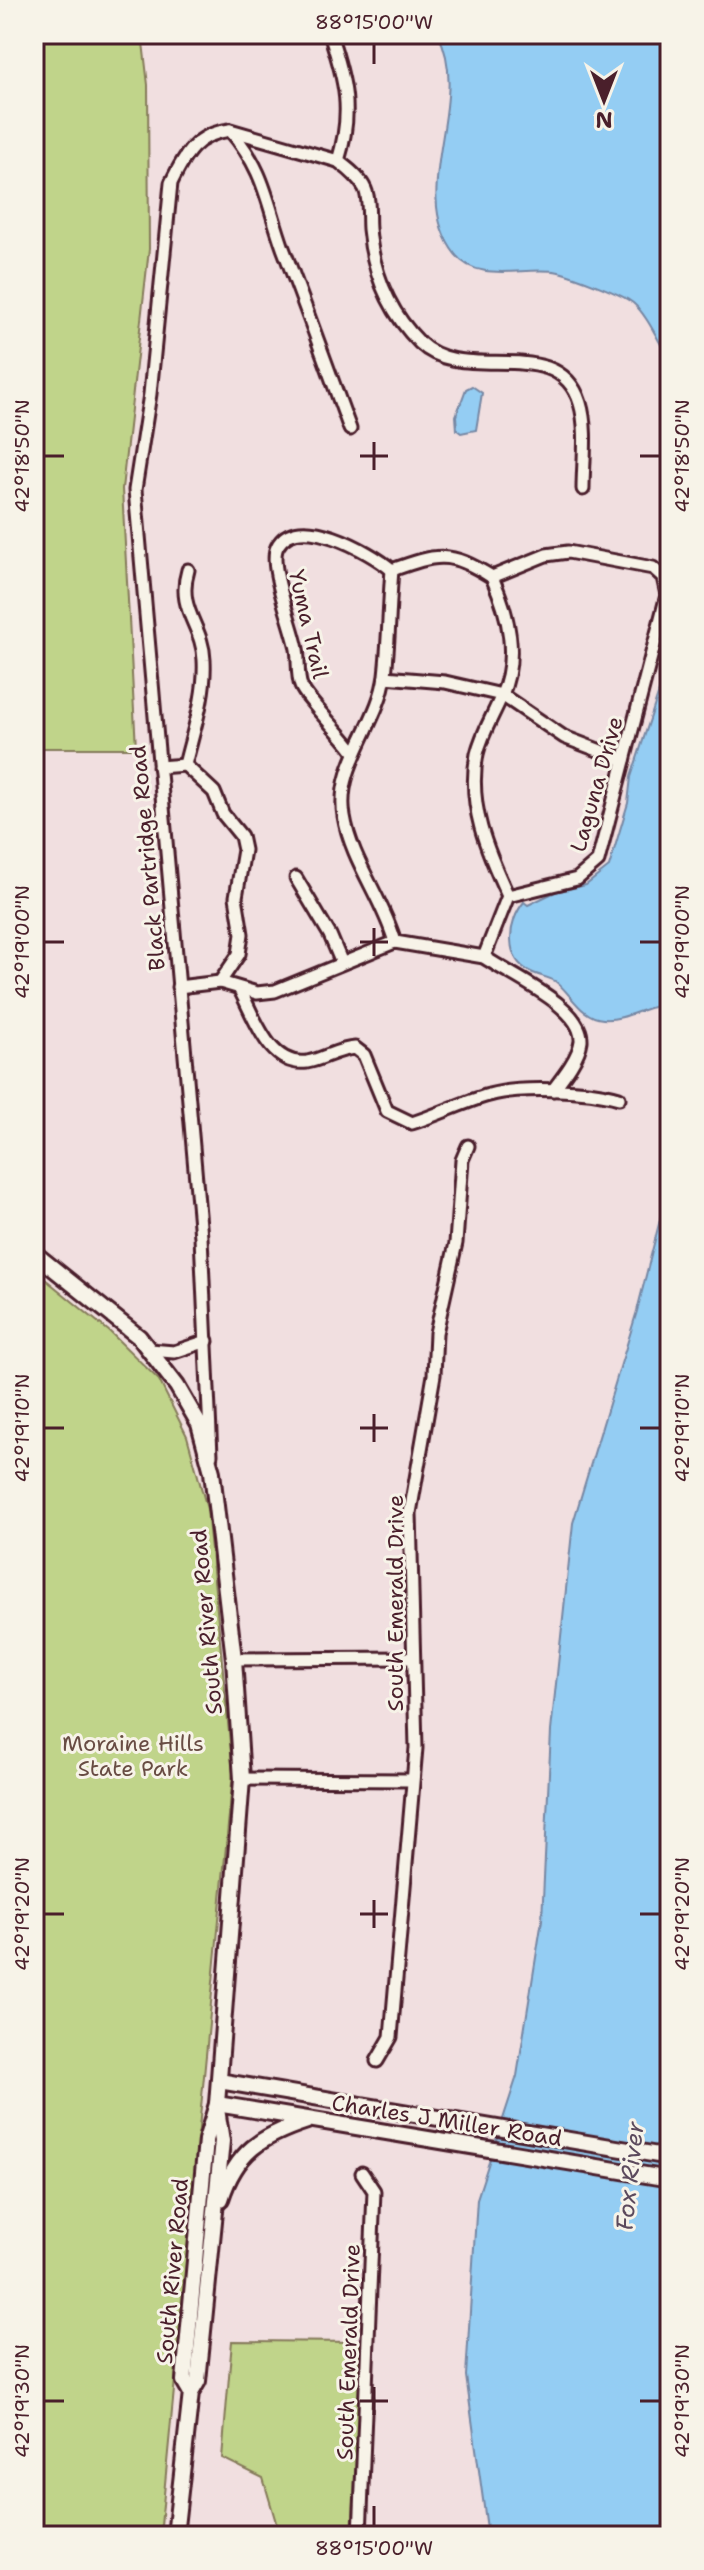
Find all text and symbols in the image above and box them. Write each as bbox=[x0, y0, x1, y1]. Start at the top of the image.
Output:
text: 88°15'00"W bbox=[315, 9, 433, 35]
north arrow bbox=[564, 60, 644, 140]
text: N bbox=[595, 105, 613, 134]
text: 42°18'50"N bbox=[9, 399, 35, 513]
text: 42°18'50"N bbox=[669, 399, 695, 513]
street label: Yuma Trail bbox=[282, 567, 335, 682]
street label: Laguna Drive bbox=[563, 713, 630, 855]
street label: Black Partridge Road bbox=[123, 744, 172, 972]
text: 42°19'00"N bbox=[9, 885, 35, 999]
text: 42°19'00"N bbox=[669, 885, 695, 999]
text: 42°19'10"N bbox=[9, 1374, 35, 1482]
text: 42°19'10"N bbox=[669, 1374, 695, 1482]
street label: South Emerald Drive bbox=[381, 1495, 410, 1711]
street label: South River Road bbox=[184, 1528, 229, 1716]
park label: Moraine Hills State Park bbox=[62, 1729, 204, 1783]
text: 42°19'20"N bbox=[9, 1857, 35, 1971]
text: 42°19'20"N bbox=[669, 1857, 695, 1971]
street label: Charles J Miller Road bbox=[330, 2088, 564, 2153]
water label: Fox River bbox=[608, 2119, 652, 2232]
street label: South River Road bbox=[150, 2177, 195, 2365]
street label: South Emerald Drive bbox=[330, 2243, 367, 2461]
text: 42°19'30"N bbox=[9, 2344, 35, 2458]
text: 42°19'30"N bbox=[669, 2344, 695, 2458]
text: 88°15'00"W bbox=[315, 2535, 433, 2561]

